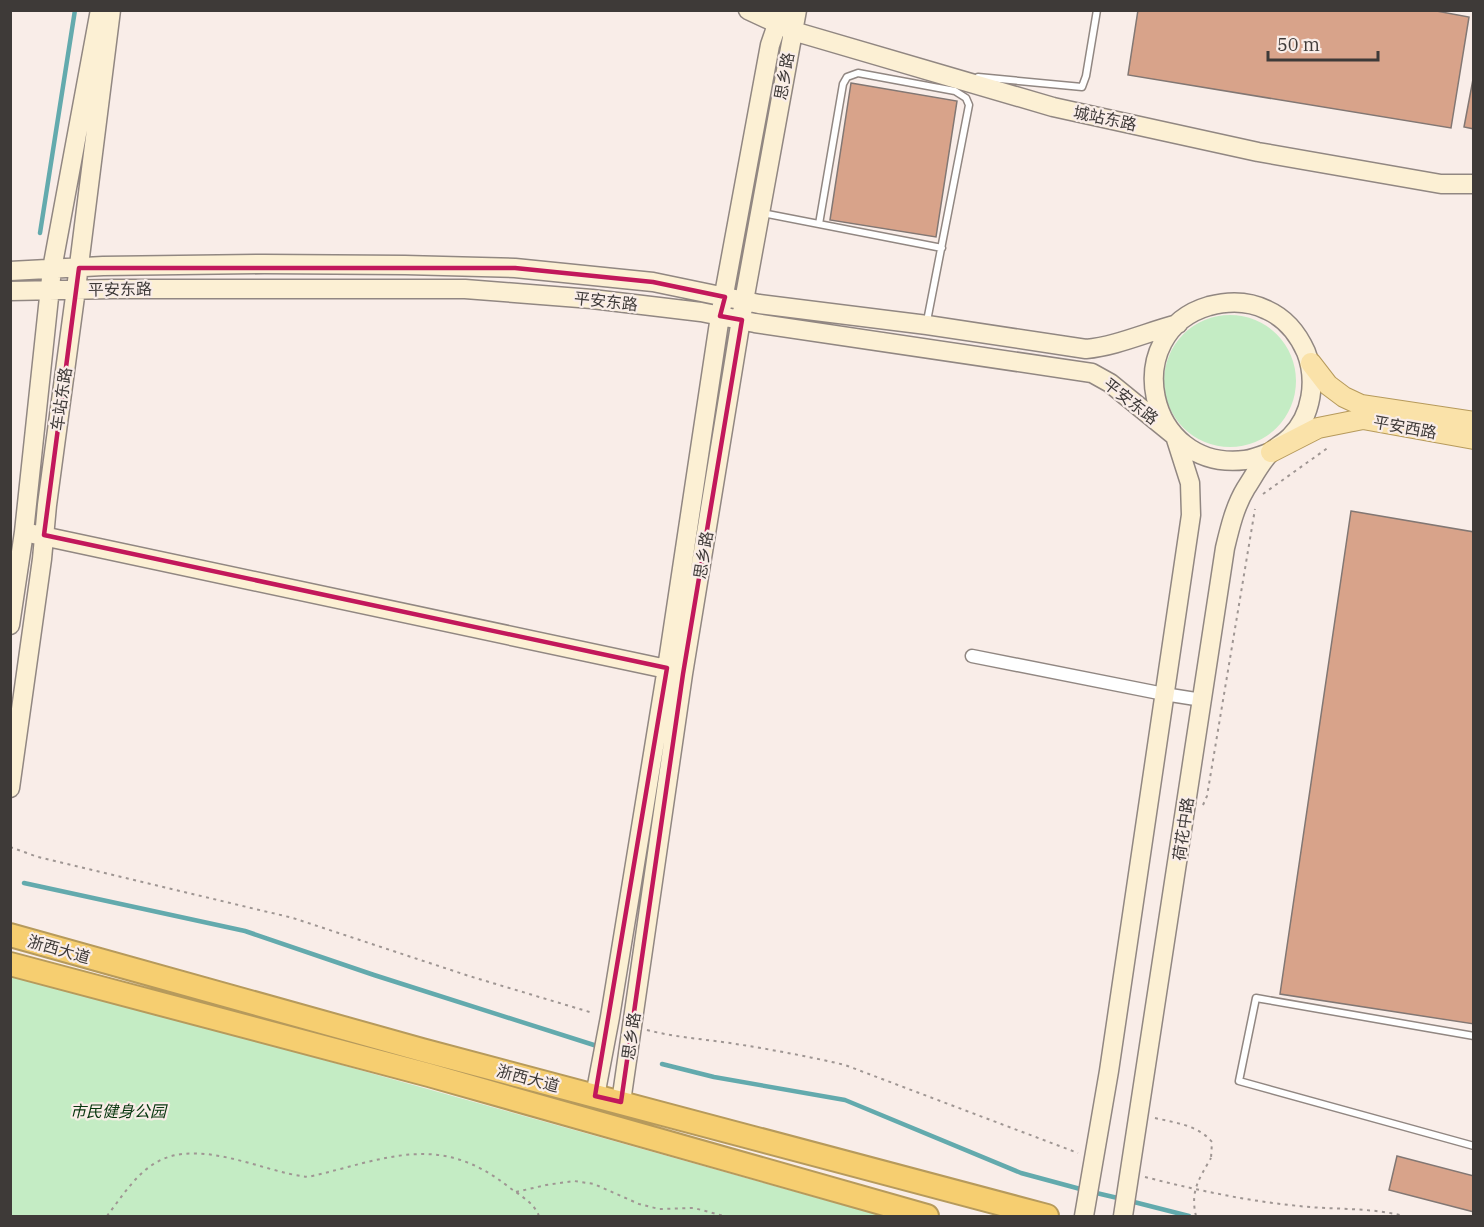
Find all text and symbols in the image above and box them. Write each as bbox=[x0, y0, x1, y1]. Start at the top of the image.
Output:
scale bar bbox=[1268, 24, 1378, 62]
text: 50 m bbox=[1277, 33, 1320, 56]
street label: 思乡路 bbox=[770, 51, 798, 101]
street label: 城站东路 bbox=[1072, 102, 1138, 134]
street label: 平安东路 bbox=[88, 278, 152, 300]
street label: 平安东路 bbox=[573, 288, 639, 314]
street label: 车站东路 bbox=[47, 366, 75, 432]
street label: 平安东路 bbox=[1100, 373, 1162, 429]
street label: 平安西路 bbox=[1372, 412, 1438, 442]
street label: 思乡路 bbox=[689, 530, 717, 580]
street label: 荷花中路 bbox=[1169, 796, 1197, 862]
street label: 浙西大道 bbox=[25, 931, 93, 967]
street label: 思乡路 bbox=[618, 1011, 644, 1061]
street label: 浙西大道 bbox=[494, 1060, 562, 1096]
park label: 市民健身公园 bbox=[70, 1101, 168, 1121]

